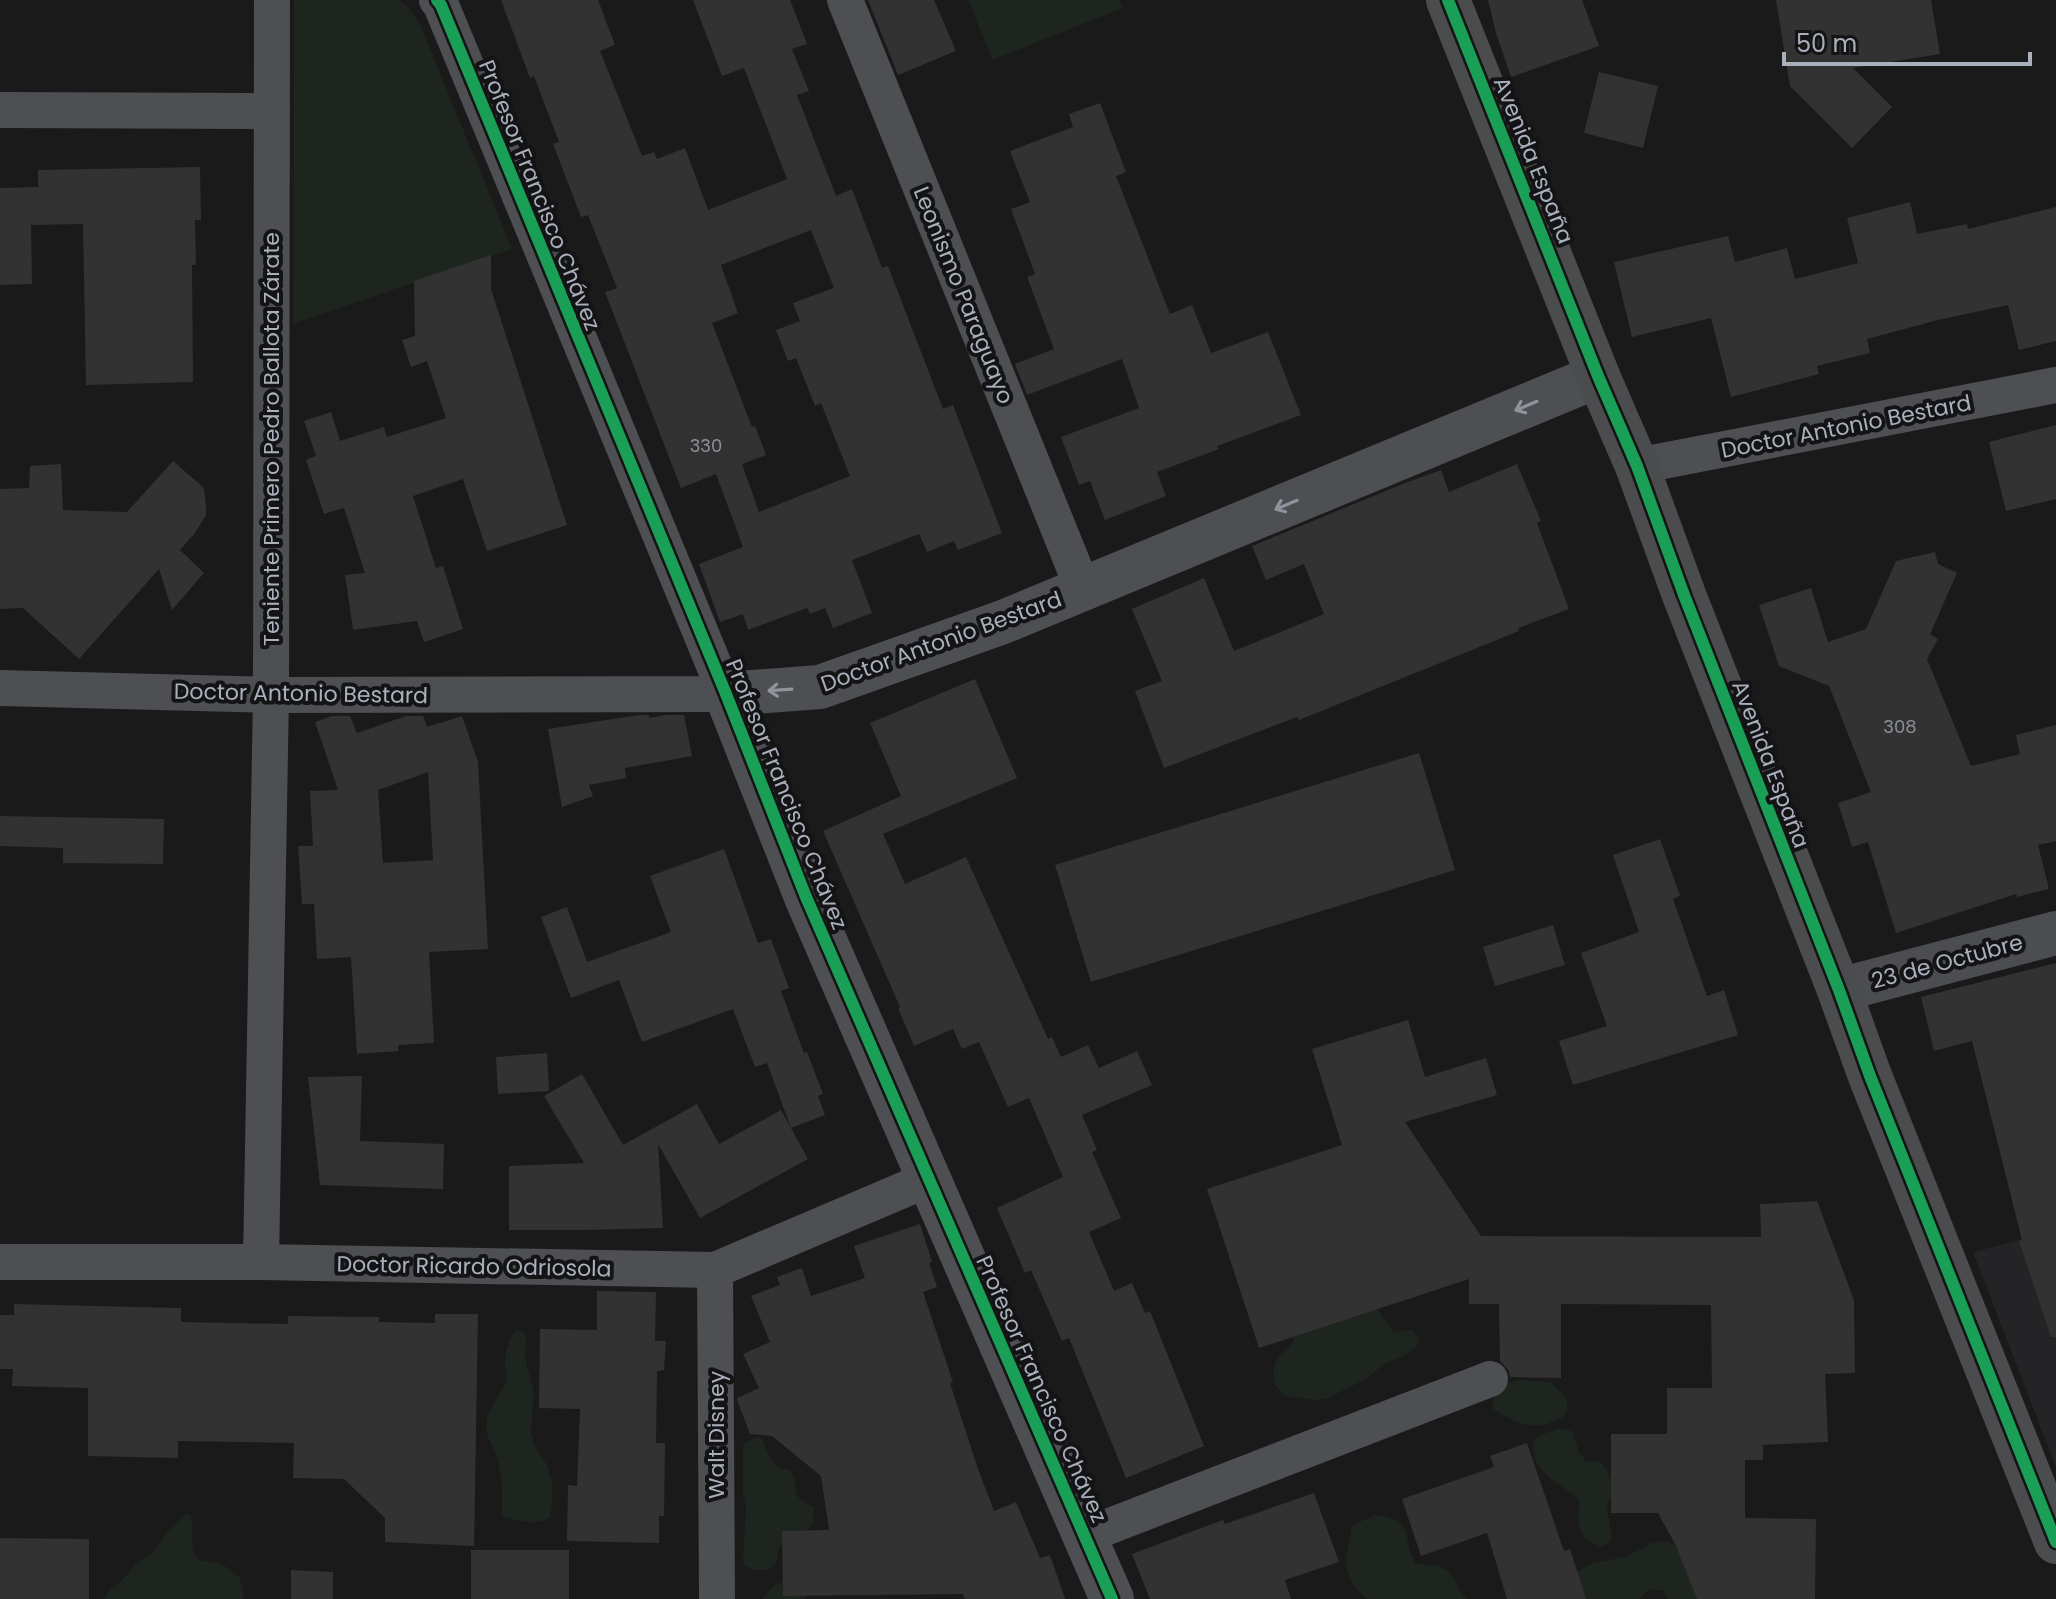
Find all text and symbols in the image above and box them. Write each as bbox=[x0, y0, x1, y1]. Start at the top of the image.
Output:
scale bar bbox=[1784, 16, 2030, 66]
text: 50 m bbox=[1796, 27, 1857, 60]
street label: Profesor Francisco Chávez bbox=[471, 55, 608, 335]
street label: Avenida España bbox=[1486, 72, 1581, 248]
street label: Leonismo Paraguayo bbox=[906, 182, 1021, 408]
street label: Teniente Primero Pedro Ballota Zárate bbox=[256, 232, 287, 646]
street label: Doctor Antonio Bestard bbox=[1718, 387, 1974, 466]
one-way arrow bbox=[1514, 399, 1539, 414]
house number: 330 bbox=[690, 433, 722, 458]
one-way arrow bbox=[1274, 499, 1299, 514]
street label: Doctor Antonio Bestard bbox=[816, 583, 1066, 700]
street label: Profesor Francisco Chávez bbox=[718, 654, 855, 934]
street label: Doctor Antonio Bestard bbox=[174, 676, 428, 711]
street label: Avenida España bbox=[1724, 676, 1817, 853]
one-way arrow bbox=[767, 683, 794, 698]
house number: 308 bbox=[1883, 714, 1917, 739]
street label: 23 de Octubre bbox=[1868, 926, 2026, 997]
street label: Doctor Ricardo Odriosola bbox=[336, 1249, 612, 1284]
street label: Profesor Francisco Chávez bbox=[969, 1251, 1115, 1528]
street label: Walt Disney bbox=[701, 1370, 732, 1499]

